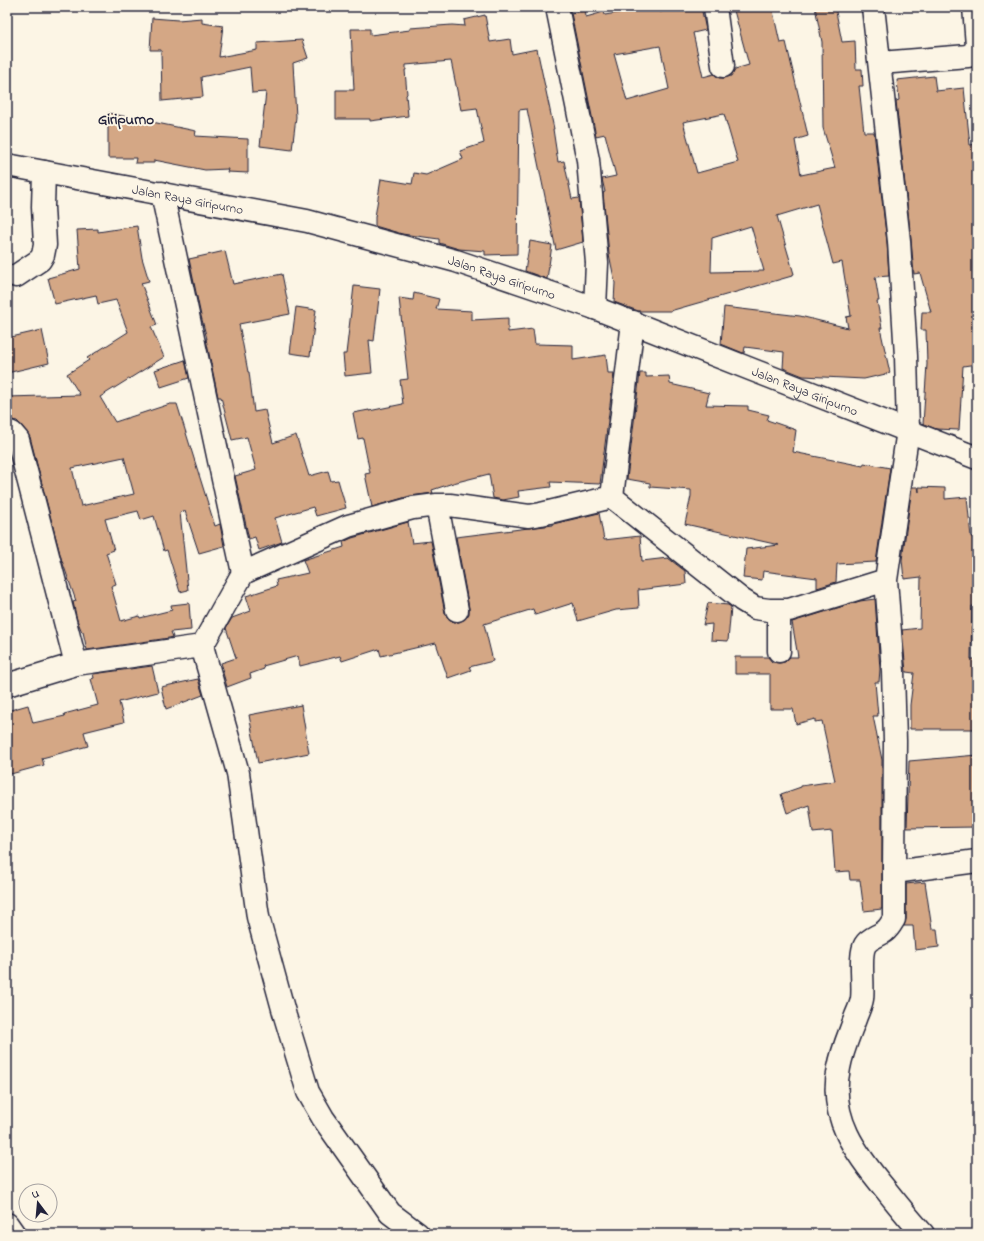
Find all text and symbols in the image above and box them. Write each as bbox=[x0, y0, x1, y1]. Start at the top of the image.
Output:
district label: Giripurno bbox=[98, 109, 154, 131]
street label: Jalan Raya Giripurno bbox=[131, 181, 245, 220]
street label: Jalan Raya Giripurno bbox=[446, 251, 558, 305]
street label: Jalan Raya Giripurno bbox=[749, 363, 861, 421]
north arrow bbox=[18, 1183, 58, 1223]
text: U bbox=[30, 1186, 41, 1203]

